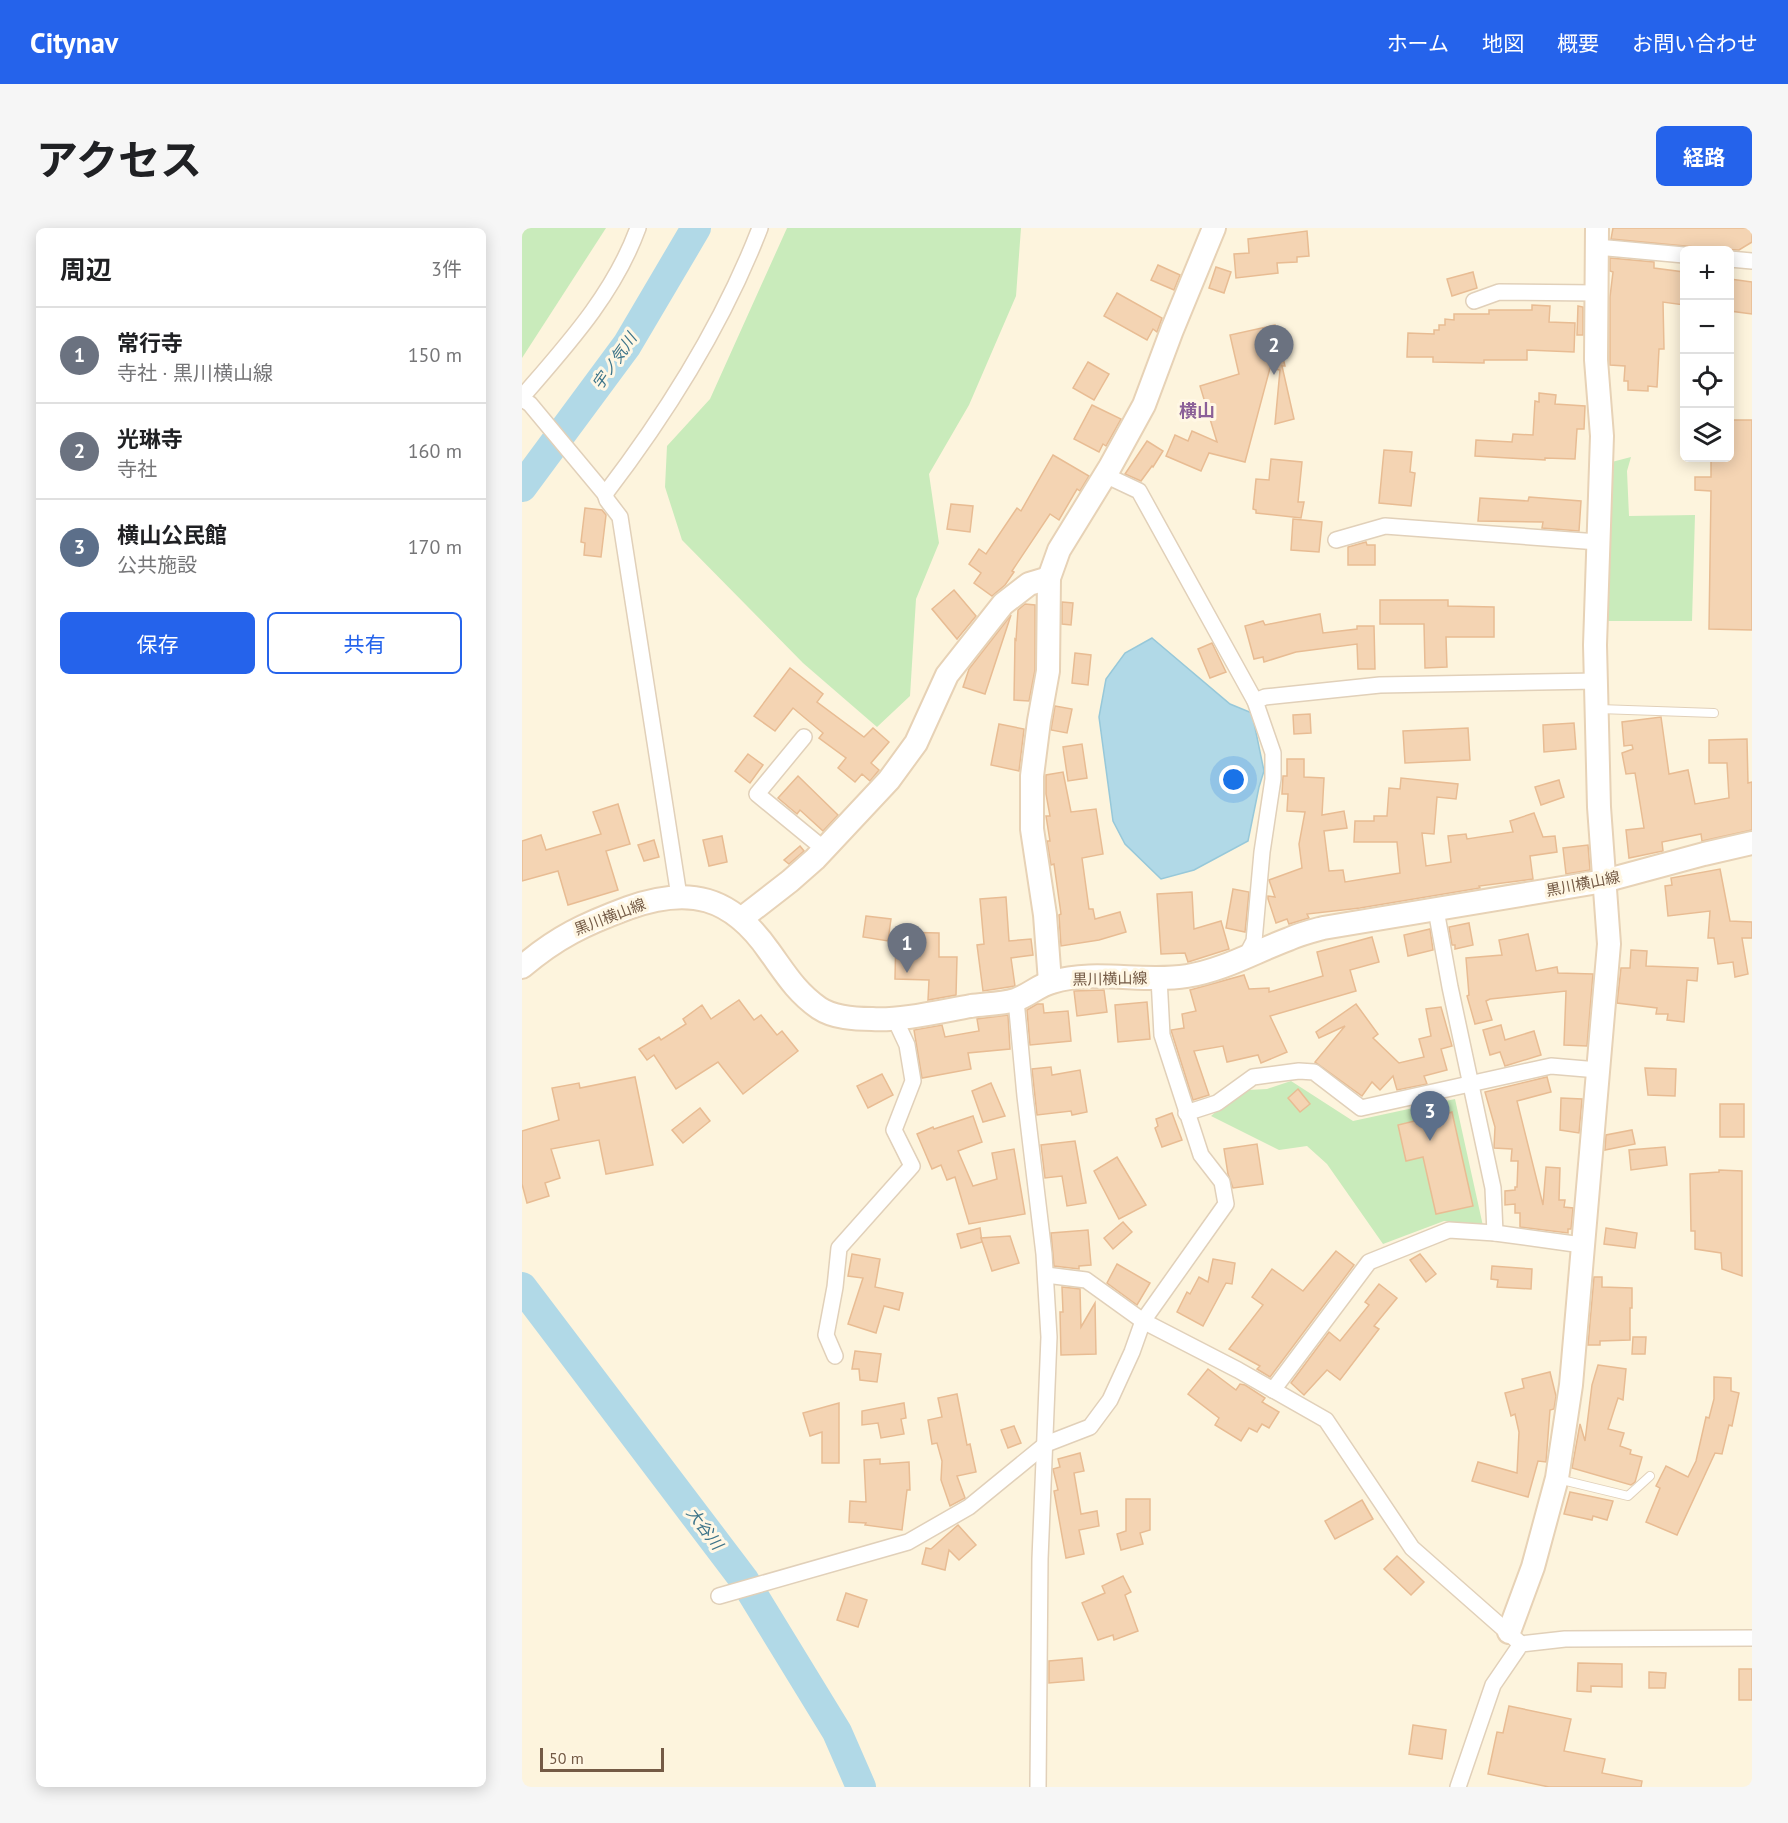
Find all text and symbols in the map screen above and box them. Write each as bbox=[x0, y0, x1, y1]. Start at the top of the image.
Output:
text: Citynav bbox=[30, 24, 118, 61]
text: ホーム bbox=[1387, 30, 1449, 57]
text: 地図 bbox=[1482, 30, 1524, 57]
text: 概要 bbox=[1557, 30, 1599, 57]
text: お問い合わせ bbox=[1632, 30, 1758, 57]
button: 経路 bbox=[1656, 126, 1752, 186]
text: アクセス bbox=[36, 132, 202, 187]
map controls bbox=[1680, 246, 1734, 462]
button: + bbox=[1680, 246, 1734, 300]
text: 周辺 bbox=[60, 253, 112, 286]
text: 3件 bbox=[431, 256, 462, 282]
button: − bbox=[1680, 300, 1734, 354]
pin: 2 bbox=[1254, 326, 1293, 375]
water label: 宇ノ気川 bbox=[587, 327, 642, 393]
text: 常行寺 bbox=[117, 329, 183, 357]
text: 1 bbox=[74, 342, 85, 368]
text: 150 m bbox=[408, 342, 462, 368]
button: locate bbox=[1680, 354, 1734, 408]
text: 寺社 · 黒川横山線 bbox=[117, 360, 273, 386]
district label: 横山 bbox=[1179, 399, 1215, 422]
button: layers bbox=[1680, 408, 1734, 462]
text: 光琳寺 bbox=[117, 425, 183, 453]
text: 2 bbox=[74, 438, 85, 464]
text: 160 m bbox=[408, 438, 462, 464]
text: 寺社 bbox=[117, 456, 157, 482]
text: 横山公民館 bbox=[117, 521, 227, 549]
text: 3 bbox=[74, 534, 85, 560]
text: 170 m bbox=[408, 534, 462, 560]
text: 公共施設 bbox=[117, 552, 197, 578]
button: 保存 bbox=[60, 612, 255, 674]
button: 共有 bbox=[267, 612, 462, 674]
your location bbox=[1219, 765, 1248, 794]
street label: 黒川横山線 bbox=[1544, 867, 1622, 900]
street label: 黒川横山線 bbox=[571, 894, 648, 939]
pin: 1 bbox=[888, 924, 926, 973]
street label: 黒川横山線 bbox=[1072, 968, 1148, 989]
pin: 3 bbox=[1410, 1092, 1450, 1141]
water label: 大谷川 bbox=[683, 1503, 729, 1555]
scale bar bbox=[540, 1745, 664, 1772]
text: 50 m bbox=[549, 1748, 584, 1768]

